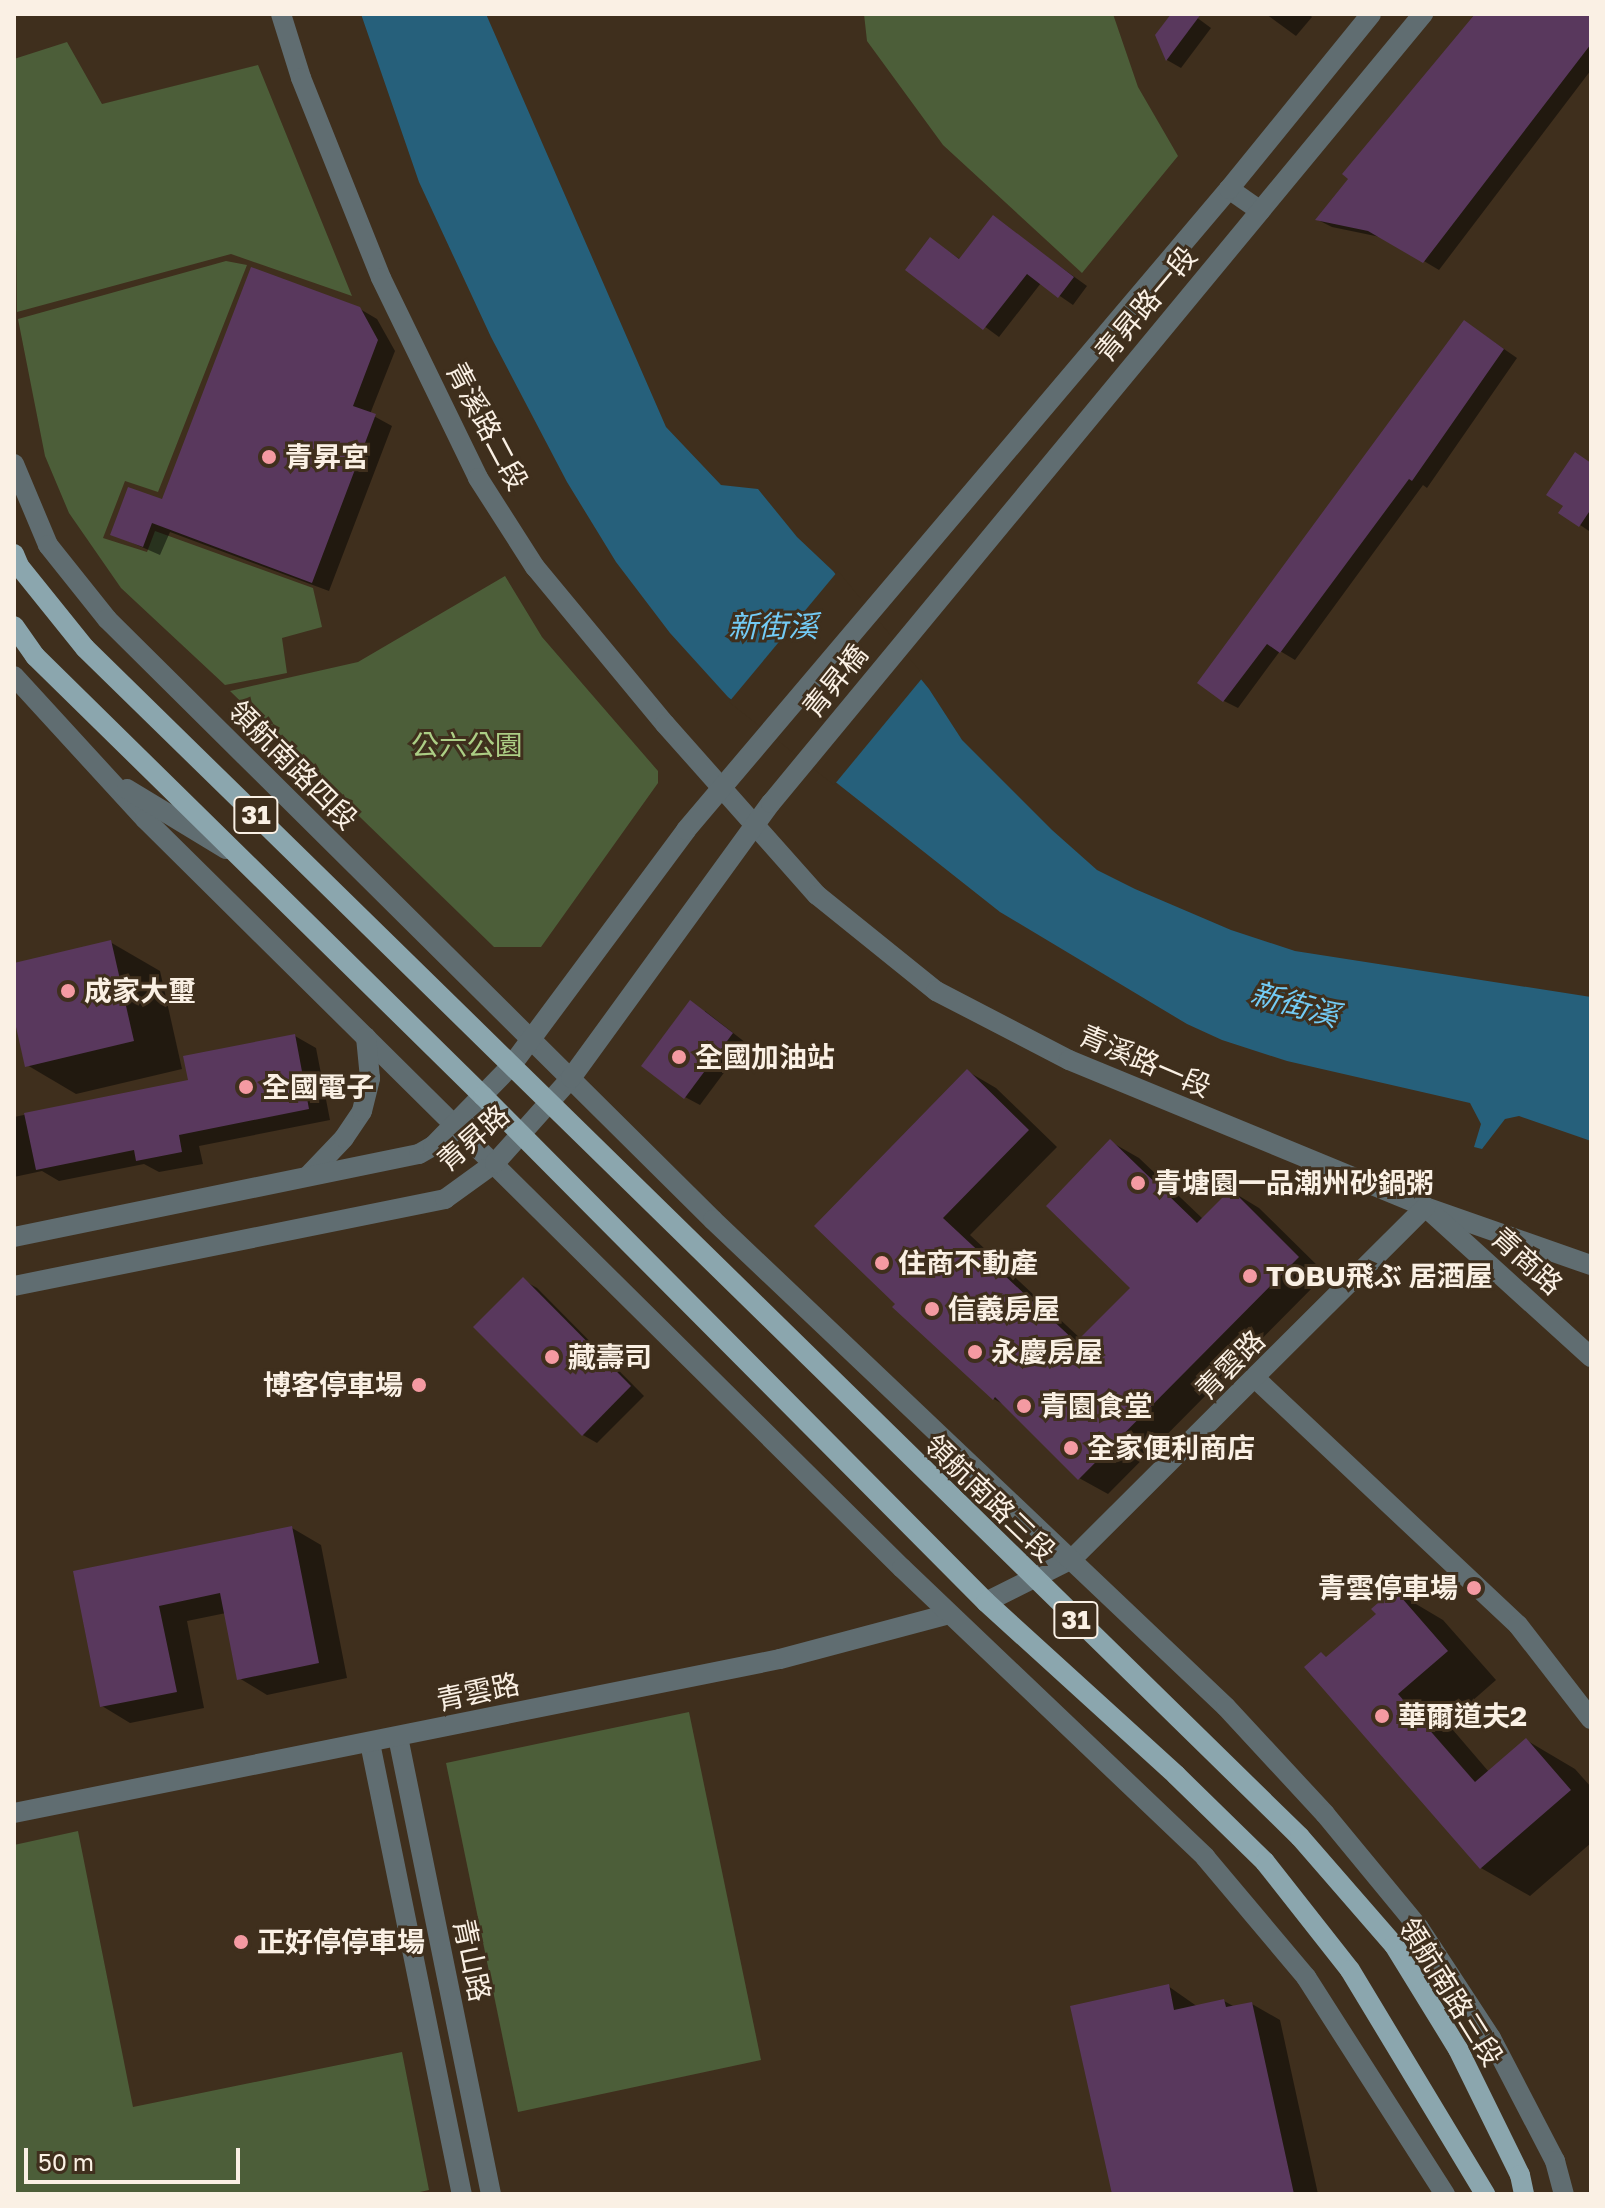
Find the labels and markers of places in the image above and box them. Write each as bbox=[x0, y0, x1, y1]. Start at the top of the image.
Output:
place label: 青昇宮 bbox=[285, 440, 369, 474]
marker: 青昇宮 bbox=[260, 448, 278, 466]
place label: 成家大璽 bbox=[84, 974, 196, 1008]
marker: 成家大璽 bbox=[59, 982, 77, 1000]
place label: 全國加油站 bbox=[695, 1040, 835, 1074]
marker: 全國加油站 bbox=[670, 1048, 688, 1066]
place label: 全國電子 bbox=[262, 1070, 374, 1104]
marker: 全國電子 bbox=[237, 1078, 255, 1096]
place label: 青塘園一品潮州砂鍋粥 bbox=[1154, 1166, 1434, 1200]
marker: 青塘園一品潮州砂鍋粥 bbox=[1129, 1174, 1147, 1192]
place label: 住商不動產 bbox=[898, 1246, 1038, 1280]
marker: 住商不動產 bbox=[873, 1254, 891, 1272]
place label: TOBU飛ぶ 居酒屋 bbox=[1266, 1259, 1493, 1293]
marker: TOBU飛ぶ 居酒屋 bbox=[1241, 1267, 1259, 1285]
place label: 信義房屋 bbox=[948, 1292, 1060, 1326]
marker: 信義房屋 bbox=[923, 1300, 941, 1318]
place label: 永慶房屋 bbox=[991, 1335, 1103, 1369]
place label: 藏壽司 bbox=[568, 1340, 652, 1374]
marker: 永慶房屋 bbox=[966, 1343, 984, 1361]
marker: 藏壽司 bbox=[543, 1348, 561, 1366]
place label: 博客停車場 bbox=[263, 1368, 403, 1402]
marker: 博客停車場 bbox=[410, 1376, 428, 1394]
place label: 青園食堂 bbox=[1040, 1389, 1152, 1423]
marker: 青園食堂 bbox=[1015, 1397, 1033, 1415]
place label: 全家便利商店 bbox=[1087, 1431, 1255, 1465]
marker: 全家便利商店 bbox=[1062, 1439, 1080, 1457]
place label: 青雲停車場 bbox=[1318, 1571, 1458, 1605]
marker: 青雲停車場 bbox=[1465, 1579, 1483, 1597]
place label: 華爾道夫2 bbox=[1398, 1699, 1527, 1733]
marker: 華爾道夫2 bbox=[1373, 1707, 1391, 1725]
place label: 正好停停車場 bbox=[257, 1925, 425, 1959]
marker: 正好停停車場 bbox=[232, 1933, 250, 1951]

